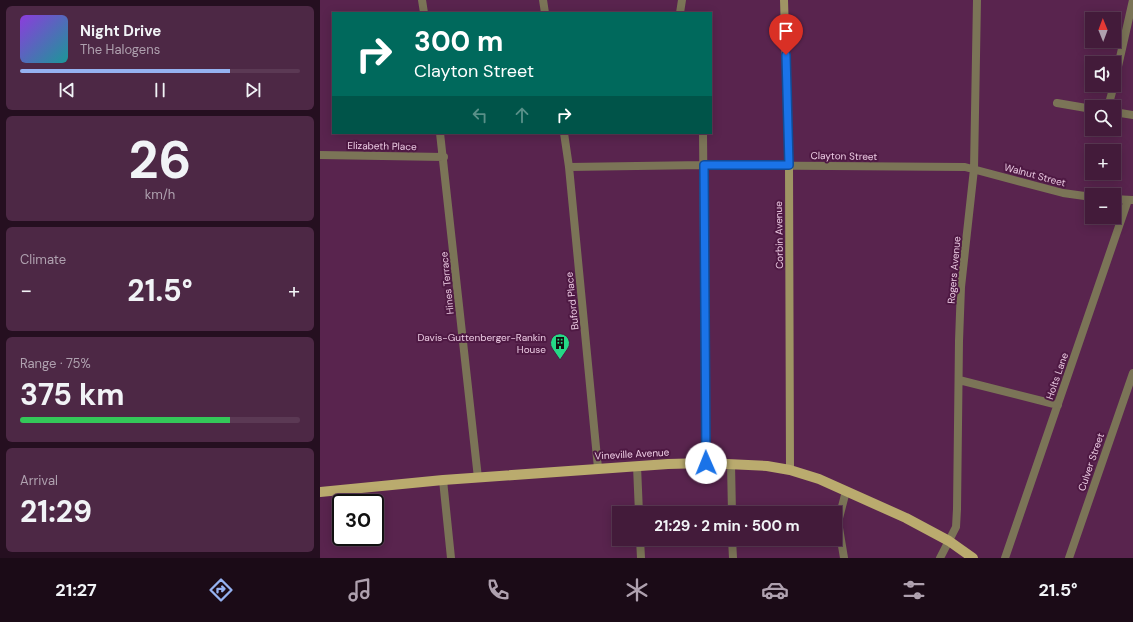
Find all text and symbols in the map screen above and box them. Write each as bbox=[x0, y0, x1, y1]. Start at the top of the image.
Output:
north arrow bbox=[1085, 12, 1121, 48]
map controls bbox=[1085, 12, 1121, 224]
pin bbox=[769, 14, 803, 55]
icon: arrive bbox=[775, 20, 797, 42]
text: Night Drive bbox=[80, 21, 161, 41]
text: 300 m bbox=[414, 23, 503, 60]
icon: right bbox=[348, 28, 400, 80]
text: The Halogens bbox=[80, 41, 160, 58]
button: sound bbox=[1085, 56, 1121, 92]
text: Clayton Street bbox=[414, 59, 534, 83]
icon: previous bbox=[56, 79, 78, 101]
icon: pause bbox=[149, 79, 171, 101]
icon: next bbox=[242, 79, 264, 101]
button: search bbox=[1085, 100, 1121, 136]
icon: left bbox=[469, 104, 491, 126]
icon: ahead bbox=[511, 104, 533, 126]
icon: right bbox=[553, 104, 575, 126]
text: 26 bbox=[129, 126, 191, 194]
street label: Elizabeth Place bbox=[347, 139, 417, 153]
button: + bbox=[1085, 144, 1121, 180]
street label: Clayton Street bbox=[811, 149, 878, 163]
street label: Walnut Street bbox=[1003, 161, 1067, 189]
text: km/h bbox=[145, 186, 175, 203]
button: − bbox=[1085, 188, 1121, 224]
street label: Corbin Avenue bbox=[772, 201, 786, 269]
street label: Rogers Avenue bbox=[945, 235, 963, 304]
text: Climate bbox=[20, 251, 66, 268]
street label: Hines Terrace bbox=[437, 251, 457, 315]
text: 21.5° bbox=[127, 271, 193, 310]
street label: Buford Place bbox=[562, 271, 582, 331]
text: − bbox=[20, 276, 32, 305]
text: + bbox=[288, 276, 300, 305]
place label: Davis-Guttenberger-Rankin House bbox=[417, 331, 546, 356]
building icon: Davis-Guttenberger-Rankin House bbox=[549, 332, 571, 360]
street label: Holts Lane bbox=[1043, 351, 1071, 401]
text: Range · 75% bbox=[20, 355, 91, 372]
text: 375 km bbox=[20, 375, 125, 414]
street label: Culver Street bbox=[1075, 431, 1107, 493]
position arrow bbox=[685, 442, 727, 484]
street label: Vineville Avenue bbox=[594, 446, 670, 462]
text: Arrival bbox=[20, 472, 58, 489]
text: 21:29 bbox=[20, 492, 92, 531]
speed limit sign: 30 bbox=[332, 494, 384, 546]
text: 21:29 · 2 min · 500 m bbox=[654, 516, 800, 536]
icon: directions bbox=[207, 576, 235, 604]
icon: music bbox=[346, 576, 374, 604]
icon: phone bbox=[484, 576, 512, 604]
icon: climate bbox=[623, 576, 651, 604]
icon: car bbox=[761, 576, 789, 604]
icon: filters bbox=[900, 576, 928, 604]
text: 21:27 bbox=[55, 578, 97, 602]
text: 21.5° bbox=[1038, 578, 1078, 602]

